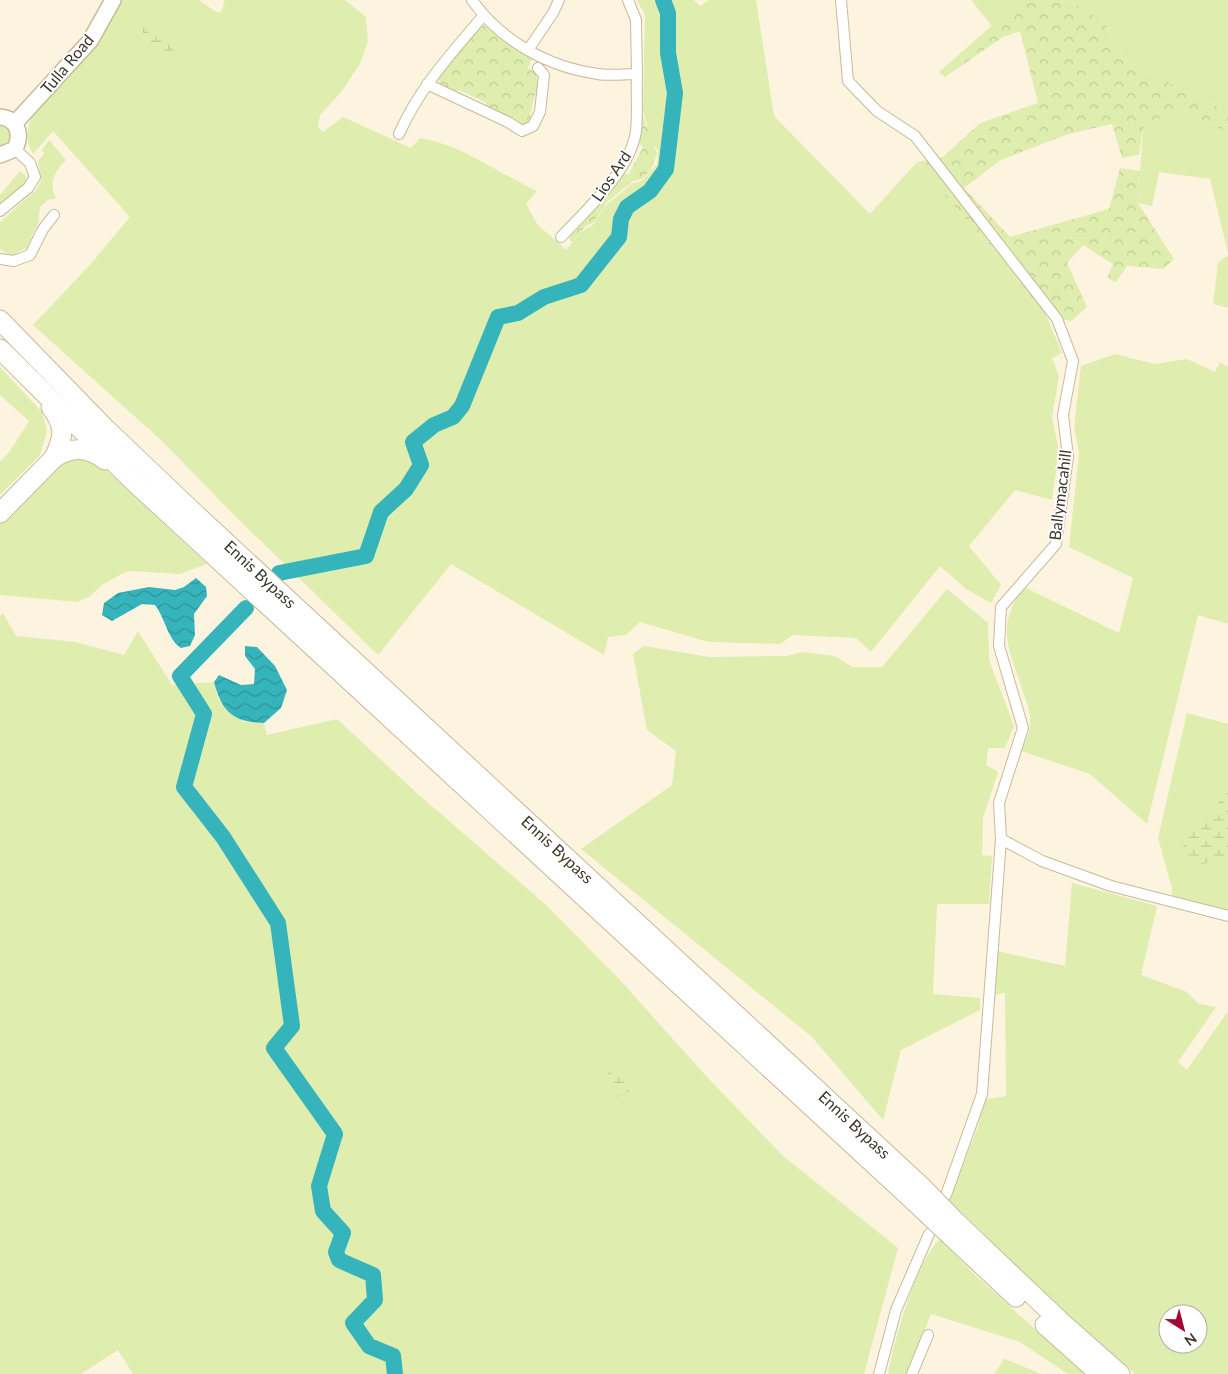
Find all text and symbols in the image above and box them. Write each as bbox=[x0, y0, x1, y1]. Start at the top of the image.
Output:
street label: Tulla Road bbox=[36, 30, 97, 97]
street label: Lios Ard bbox=[587, 147, 634, 205]
street label: Ballymacahill bbox=[1045, 449, 1074, 541]
street label: Ennis Bypass bbox=[221, 536, 301, 612]
street label: Ennis Bypass bbox=[518, 811, 598, 887]
street label: Ennis Bypass bbox=[815, 1086, 895, 1162]
north arrow bbox=[1158, 1304, 1208, 1354]
text: N bbox=[1182, 1330, 1200, 1350]

